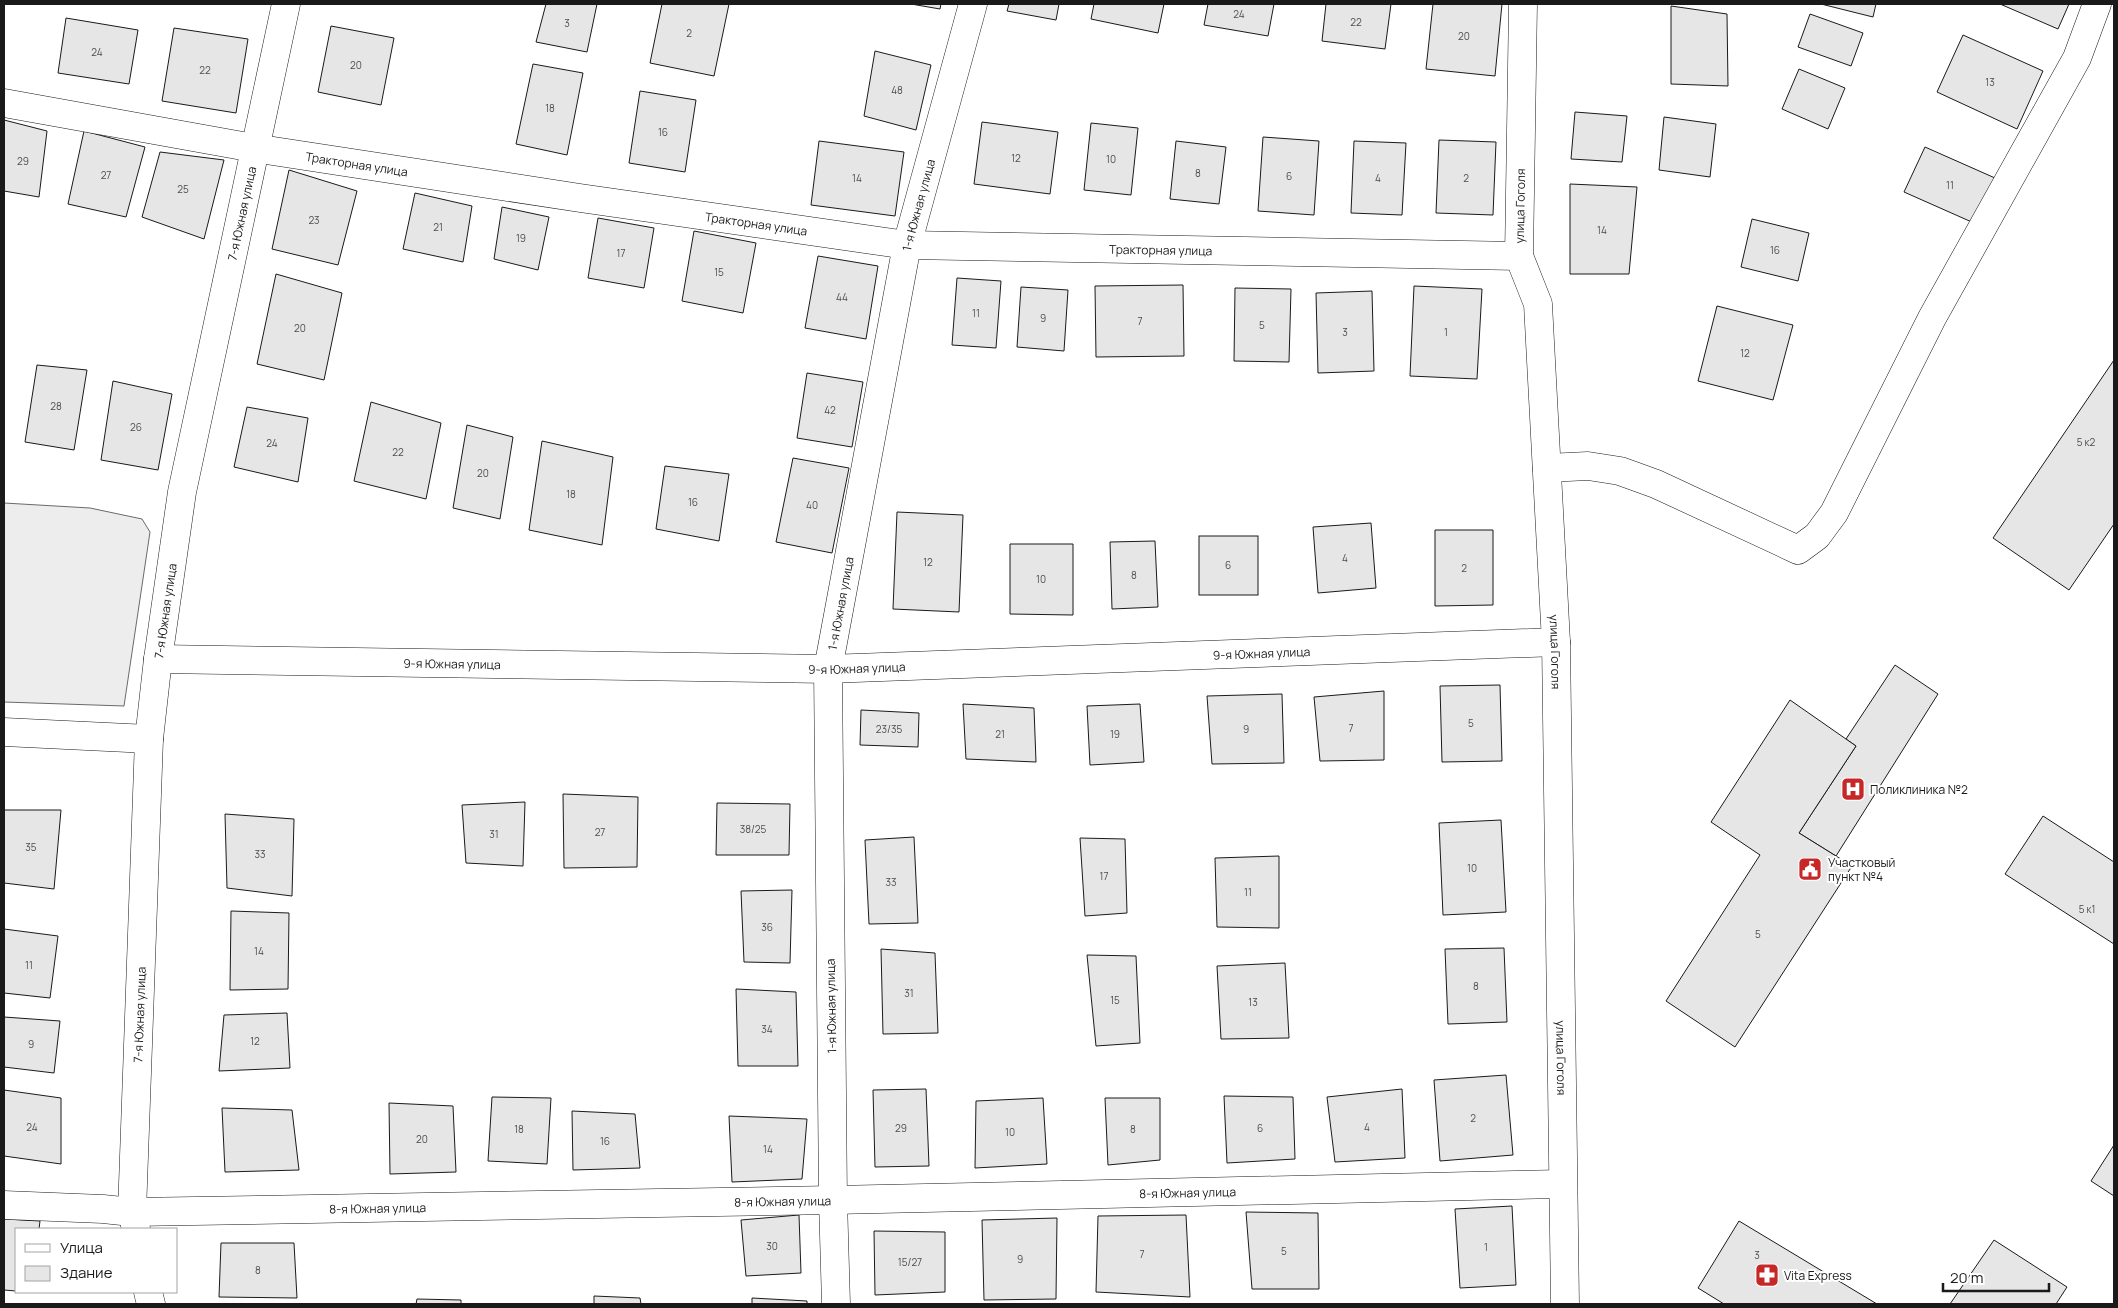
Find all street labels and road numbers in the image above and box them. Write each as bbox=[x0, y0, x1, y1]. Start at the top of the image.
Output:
street label: Тракторная улица bbox=[304, 148, 409, 180]
street label: 1-я Южная улица bbox=[898, 157, 939, 252]
street label: 7-я Южная улица bbox=[223, 165, 260, 262]
street label: улица Гоголя bbox=[1511, 168, 1529, 244]
street label: Тракторная улица bbox=[704, 208, 809, 239]
street label: Тракторная улица bbox=[1109, 240, 1213, 259]
street label: 1-я Южная улица bbox=[823, 555, 857, 651]
street label: 7-я Южная улица bbox=[150, 562, 180, 659]
street label: улица Гоголя bbox=[1546, 614, 1565, 689]
street label: 9-я Южная улица bbox=[1213, 643, 1311, 663]
street label: 9-я Южная улица bbox=[403, 654, 501, 673]
street label: 9-я Южная улица bbox=[808, 658, 906, 678]
street label: 1-я Южная улица bbox=[822, 959, 840, 1053]
street label: 7-я Южная улица bbox=[129, 966, 149, 1063]
street label: улица Гоголя bbox=[1553, 1020, 1571, 1095]
street label: 8-я Южная улица bbox=[1139, 1183, 1236, 1202]
street label: 8-я Южная улица bbox=[734, 1192, 831, 1210]
street label: 8-я Южная улица bbox=[329, 1198, 426, 1217]

